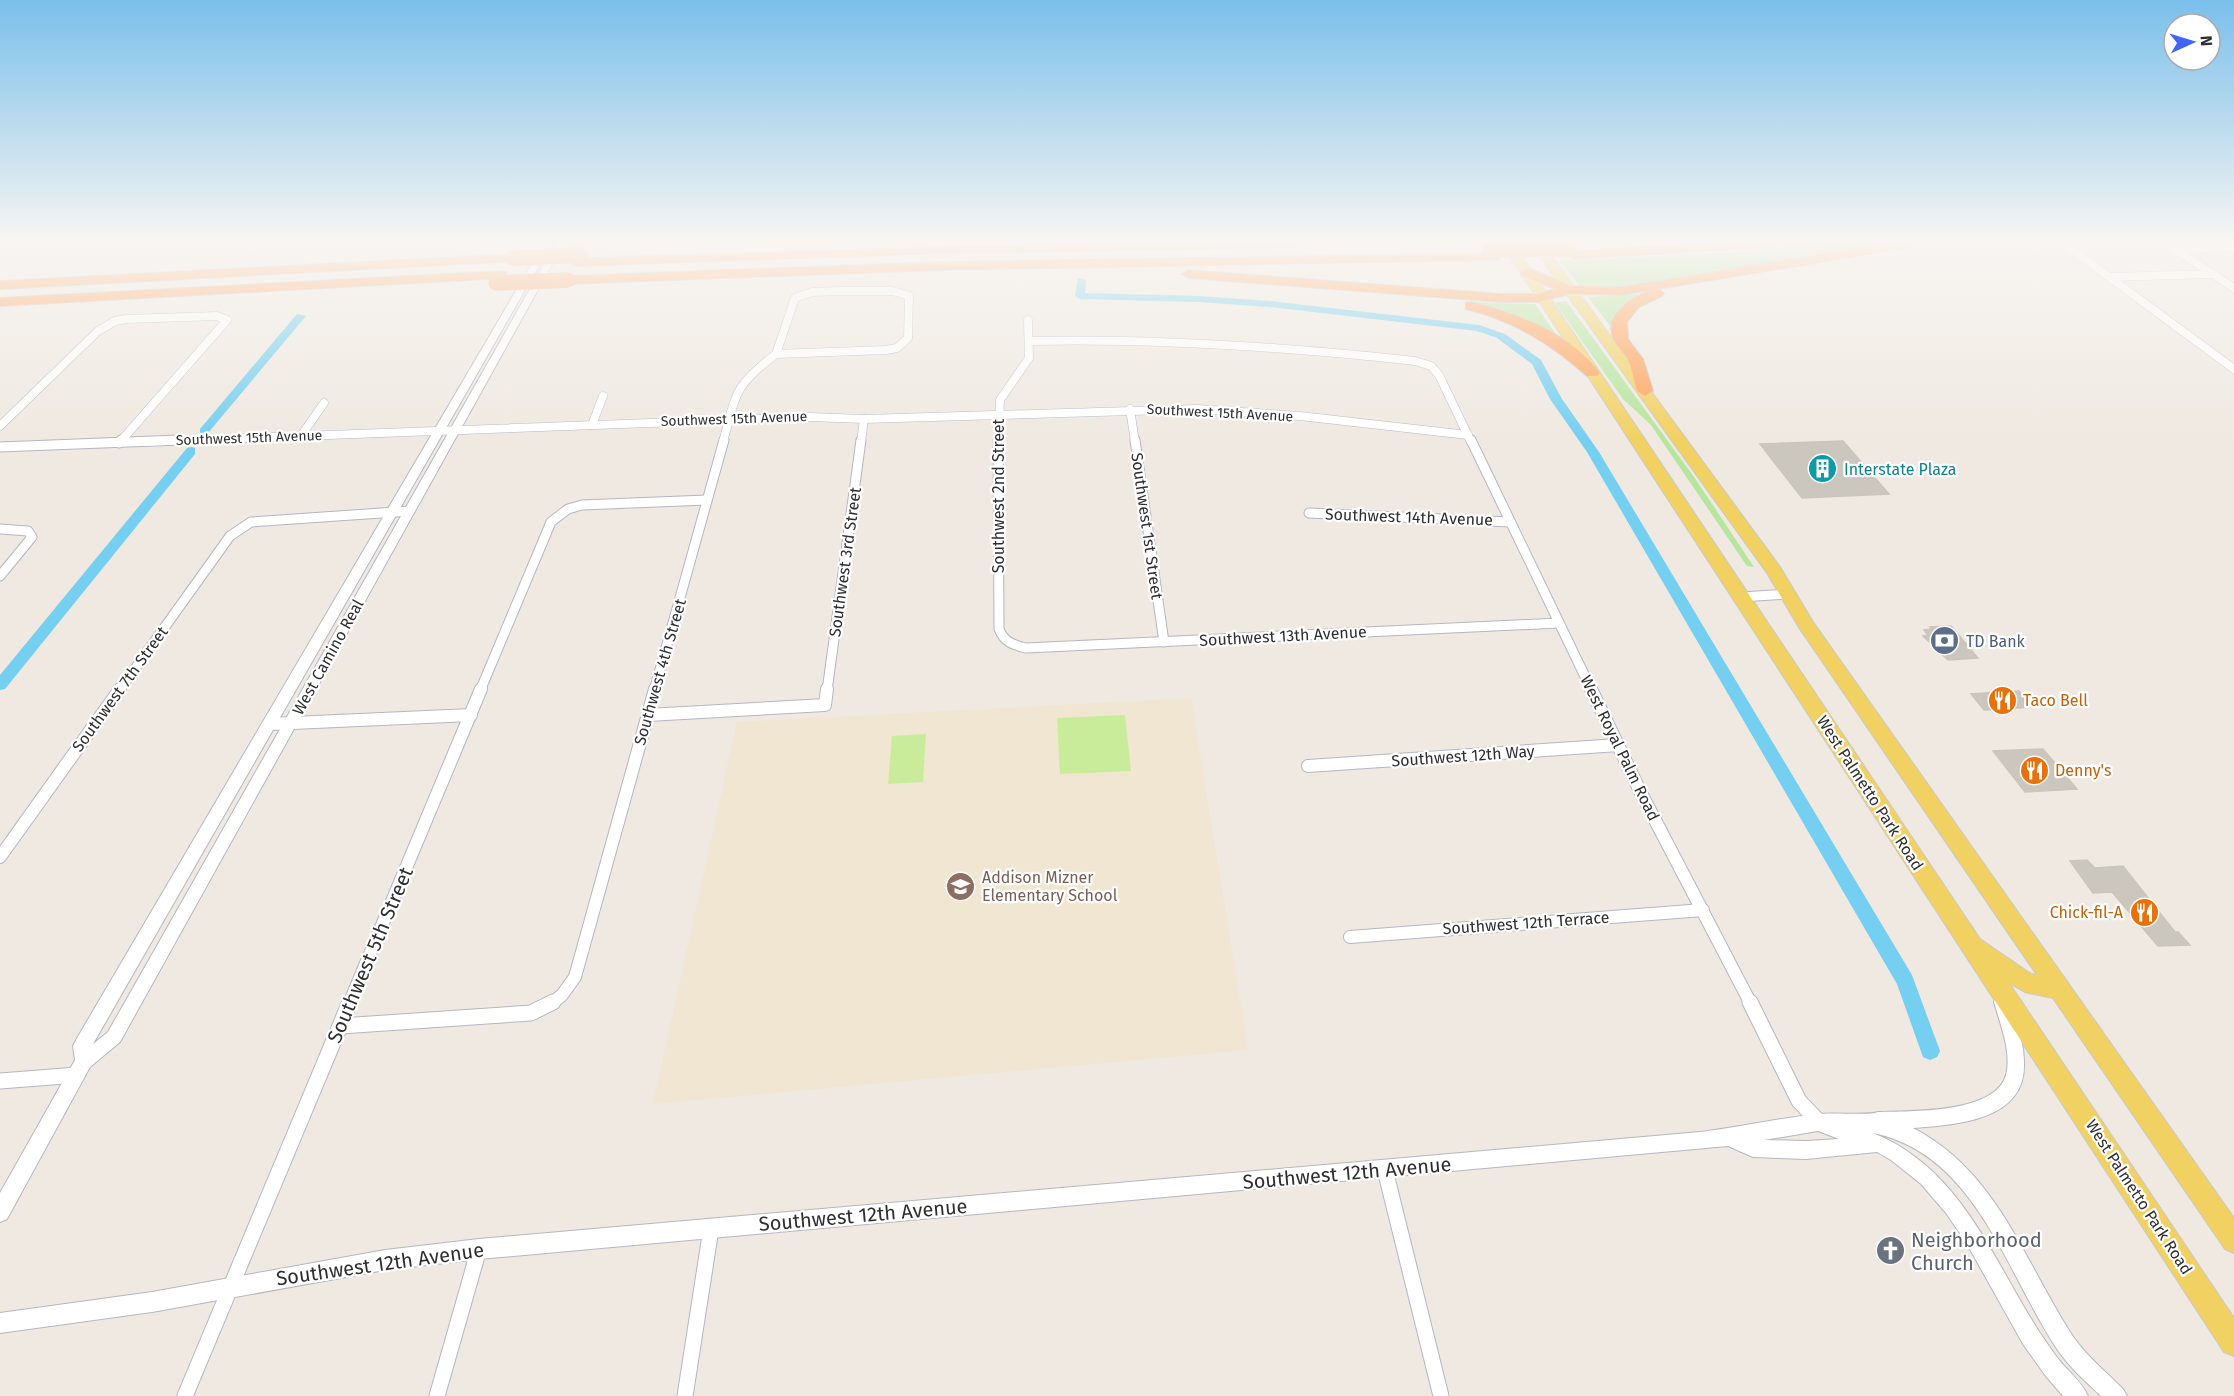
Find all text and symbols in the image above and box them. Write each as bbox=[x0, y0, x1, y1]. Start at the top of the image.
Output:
north arrow bbox=[2162, 12, 2222, 72]
text: N bbox=[2197, 35, 2216, 47]
street label: Southwest 15th Avenue bbox=[1146, 401, 1294, 425]
street label: Southwest 15th Avenue bbox=[660, 408, 808, 430]
street label: Southwest 2nd Street bbox=[989, 418, 1008, 573]
street label: Southwest 15th Avenue bbox=[175, 427, 323, 449]
street label: Southwest 1st Street bbox=[1127, 451, 1167, 601]
building icon: Interstate Plaza bbox=[1807, 453, 1839, 485]
place label: Interstate Plaza bbox=[1844, 460, 1957, 479]
street label: Southwest 3rd Street bbox=[825, 486, 865, 638]
street label: Southwest 14th Avenue bbox=[1325, 505, 1493, 529]
street label: West Camino Real bbox=[288, 596, 368, 718]
street label: Southwest 4th Street bbox=[630, 596, 690, 747]
street label: Southwest 13th Avenue bbox=[1199, 622, 1367, 650]
street label: Southwest 7th Street bbox=[68, 623, 172, 755]
bank icon: TD Bank bbox=[1929, 625, 1961, 657]
place label: TD Bank bbox=[1966, 632, 2026, 651]
street label: West Royal Palm Road bbox=[1576, 672, 1664, 824]
restaurant icon: Taco Bell bbox=[1986, 684, 2018, 716]
place label: Taco Bell bbox=[2023, 691, 2088, 710]
street label: West Palmetto Park Road bbox=[1813, 712, 1927, 874]
street label: Southwest 12th Way bbox=[1391, 742, 1535, 770]
restaurant icon: Denny's bbox=[2018, 754, 2050, 786]
place label: Denny's bbox=[2055, 761, 2111, 780]
street label: Southwest 5th Street bbox=[322, 863, 418, 1047]
place label: Addison Mizner Elementary School bbox=[982, 868, 1118, 905]
school or university icon: Addison Mizner Elementary School bbox=[945, 870, 977, 902]
restaurant icon: Chick-fil-A bbox=[2128, 896, 2160, 928]
place label: Chick-fil-A bbox=[2050, 903, 2124, 922]
street label: Southwest 12th Terrace bbox=[1442, 908, 1610, 938]
street label: West Palmetto Park Road bbox=[2082, 1116, 2196, 1278]
street label: Southwest 12th Avenue bbox=[1242, 1152, 1452, 1194]
street label: Southwest 12th Avenue bbox=[758, 1194, 968, 1236]
place label: Neighborhood Church bbox=[1911, 1228, 2042, 1275]
church icon: Neighborhood Church bbox=[1874, 1235, 1906, 1267]
street label: Southwest 12th Avenue bbox=[275, 1238, 485, 1290]

